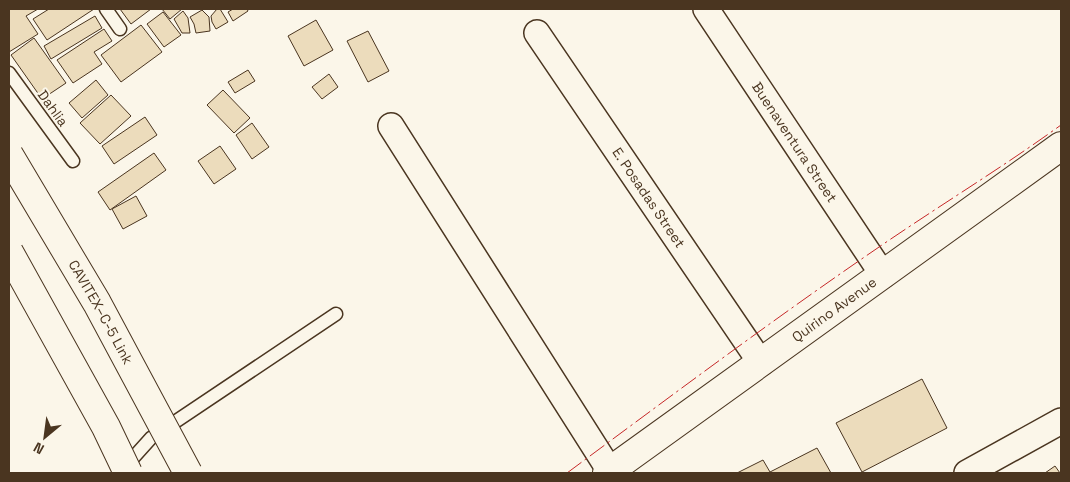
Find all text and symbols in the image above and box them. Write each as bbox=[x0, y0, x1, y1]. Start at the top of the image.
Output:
street label: Buenaventura Street bbox=[748, 79, 841, 206]
street label: Dahlia bbox=[34, 86, 72, 130]
street label: E. Posadas Street bbox=[608, 144, 689, 251]
street label: CAVITEX–C-5 Link bbox=[64, 257, 137, 368]
street label: Quirino Avenue bbox=[788, 273, 880, 346]
north arrow bbox=[20, 412, 70, 462]
text: N bbox=[30, 438, 47, 459]

